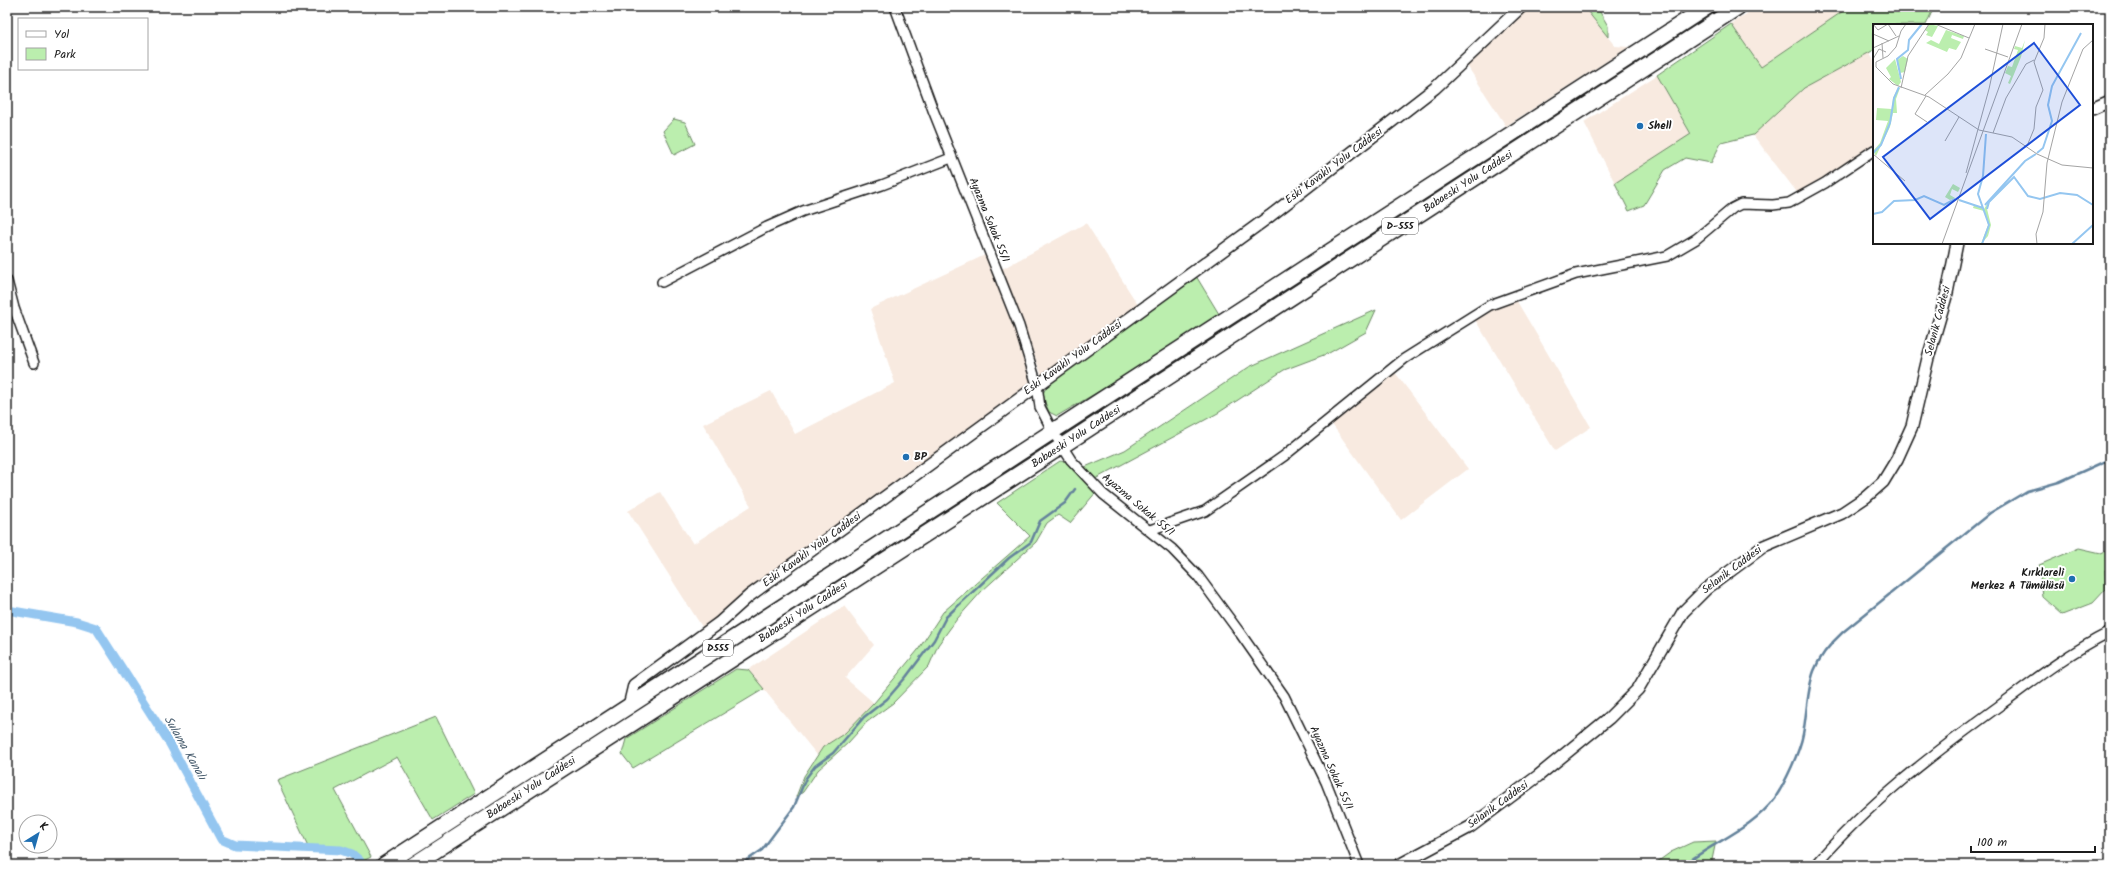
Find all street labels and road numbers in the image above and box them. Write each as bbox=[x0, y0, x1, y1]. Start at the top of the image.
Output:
street label: Eski Kavaklı Yolu Caddesi bbox=[1281, 123, 1387, 209]
street label: Babaeski Yolu Caddesi bbox=[1420, 146, 1517, 218]
street label: Ayazma Sokak 55/1 bbox=[964, 175, 1014, 265]
road number: D-555 bbox=[1382, 218, 1418, 234]
street label: Selanik Caddesi bbox=[1920, 284, 1956, 358]
street label: Eski Kavaklı Yolu Caddesi bbox=[1020, 316, 1127, 400]
street label: Babaeski Yolu Caddesi bbox=[1028, 401, 1125, 473]
street label: Ayazma Sokak 55/1 bbox=[1098, 469, 1178, 541]
street label: Eski Kavaklı Yolu Caddesi bbox=[759, 508, 866, 592]
street label: Selanik Caddesi bbox=[1698, 541, 1766, 599]
street label: Babaeski Yolu Caddesi bbox=[755, 576, 852, 648]
road number: D555 bbox=[703, 640, 733, 656]
street label: Ayazma Sokak 55/1 bbox=[1304, 723, 1358, 813]
street label: Babaeski Yolu Caddesi bbox=[483, 752, 580, 824]
street label: Selanik Caddesi bbox=[1464, 776, 1533, 833]

